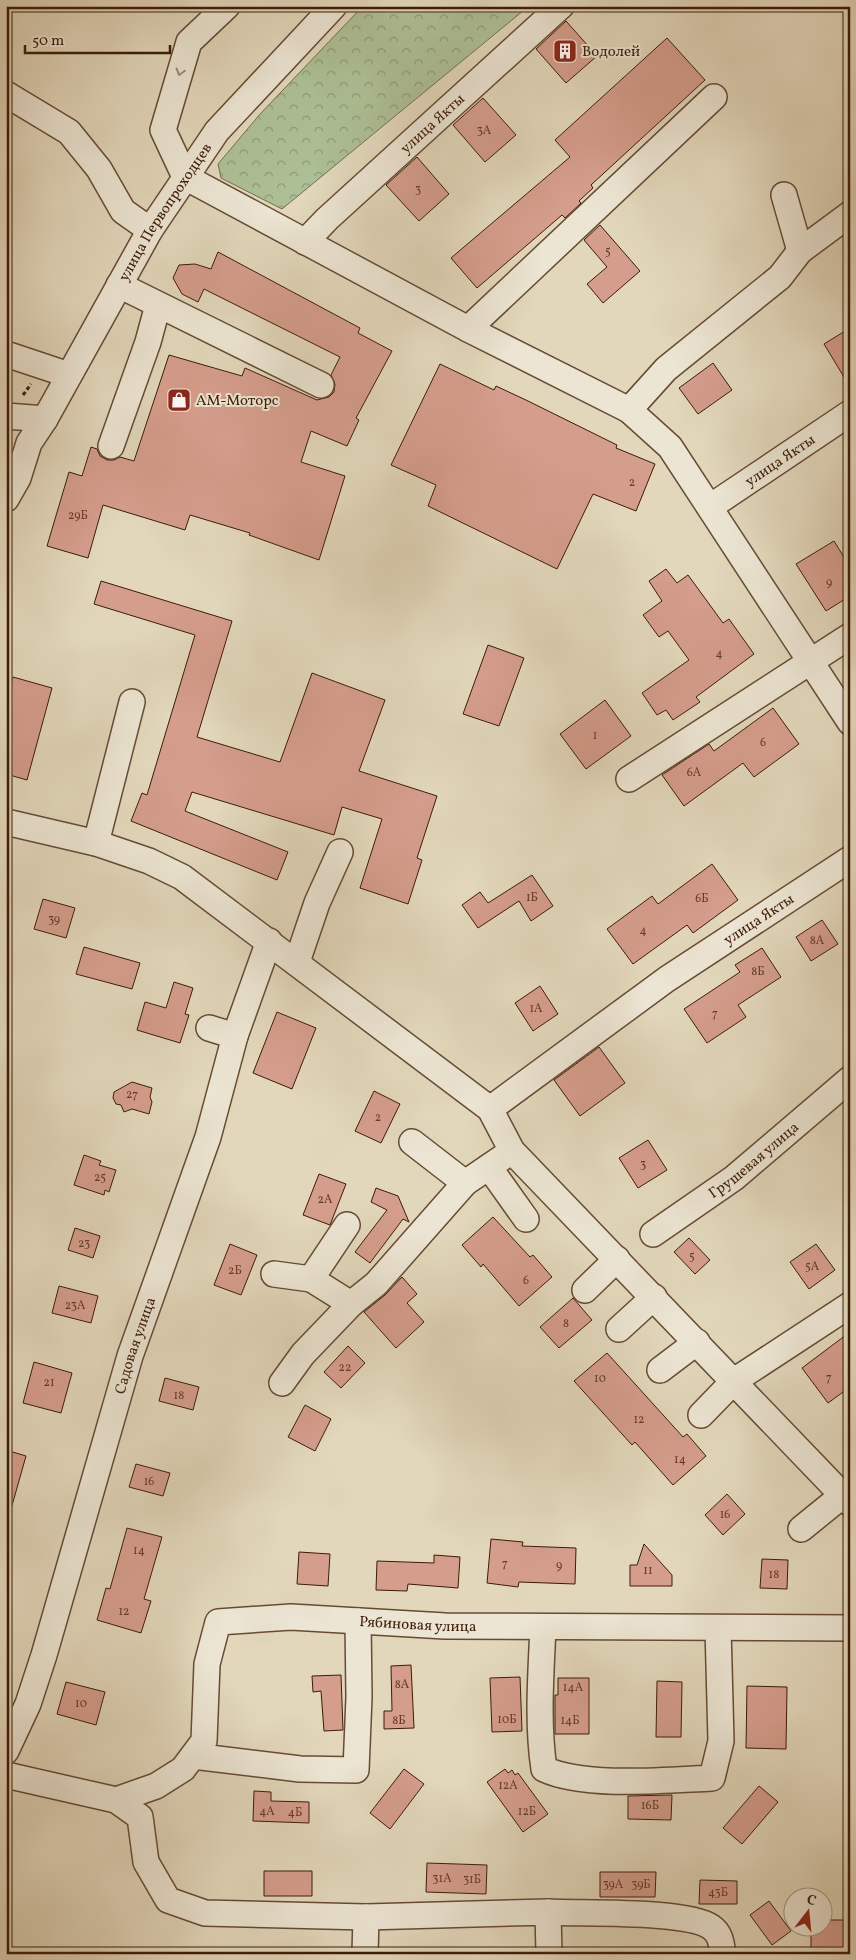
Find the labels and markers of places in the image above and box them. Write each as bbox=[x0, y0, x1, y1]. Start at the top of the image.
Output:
building icon: Водолей bbox=[552, 38, 578, 64]
place label: Водолей bbox=[582, 42, 640, 63]
shop icon: АМ-Моторс bbox=[166, 387, 192, 413]
place label: АМ-Моторс bbox=[196, 391, 279, 412]

